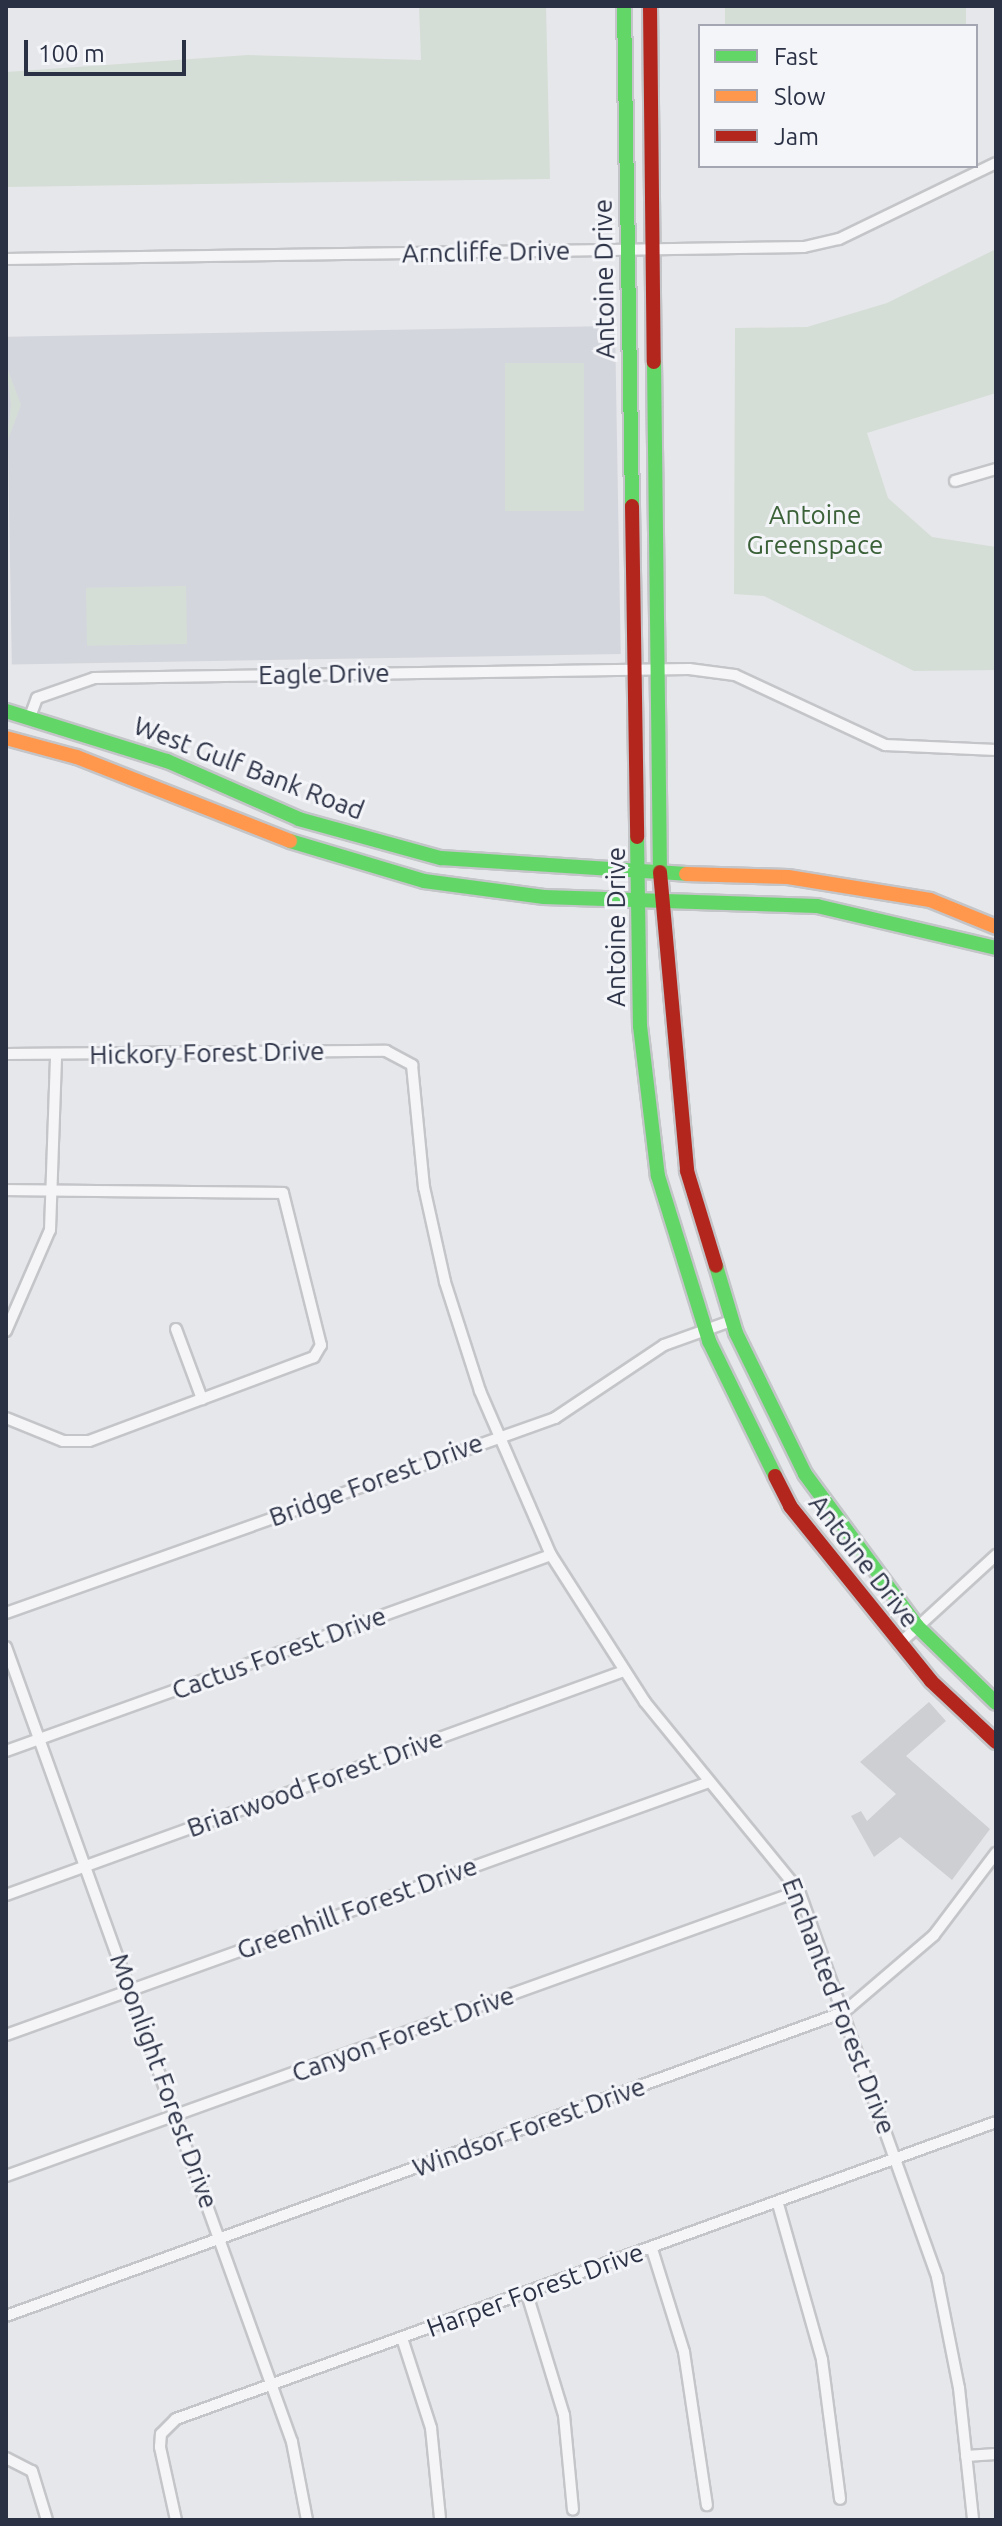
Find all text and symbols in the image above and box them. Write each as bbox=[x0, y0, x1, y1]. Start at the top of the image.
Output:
scale bar bbox=[28, 24, 190, 74]
legend bbox=[698, 24, 978, 168]
text: 100 m bbox=[38, 40, 105, 67]
text: Fast bbox=[774, 43, 818, 70]
text: Slow bbox=[774, 83, 826, 110]
text: Jam bbox=[774, 123, 819, 150]
street label: Antoine Drive bbox=[587, 199, 621, 359]
street label: Arncliffe Drive bbox=[402, 235, 570, 269]
park label: Antoine Greenspace bbox=[747, 499, 883, 560]
street label: Eagle Drive bbox=[258, 657, 390, 691]
street label: West Gulf Bank Road bbox=[130, 710, 368, 826]
street label: Antoine Drive bbox=[600, 847, 632, 1007]
street label: Hickory Forest Drive bbox=[89, 1035, 325, 1071]
street label: Bridge Forest Drive bbox=[265, 1427, 487, 1533]
street label: Antoine Drive bbox=[802, 1488, 926, 1634]
street label: Cactus Forest Drive bbox=[168, 1600, 390, 1706]
street label: Briarwood Forest Drive bbox=[183, 1722, 447, 1844]
street label: Greenhill Forest Drive bbox=[233, 1850, 481, 1966]
street label: Enchanted Forest Drive bbox=[776, 1873, 902, 2139]
street label: Moonlight Forest Drive bbox=[103, 1949, 225, 2213]
street label: Canyon Forest Drive bbox=[288, 1979, 518, 2089]
street label: Windsor Forest Drive bbox=[408, 2070, 650, 2184]
street label: Harper Forest Drive bbox=[422, 2236, 648, 2344]

